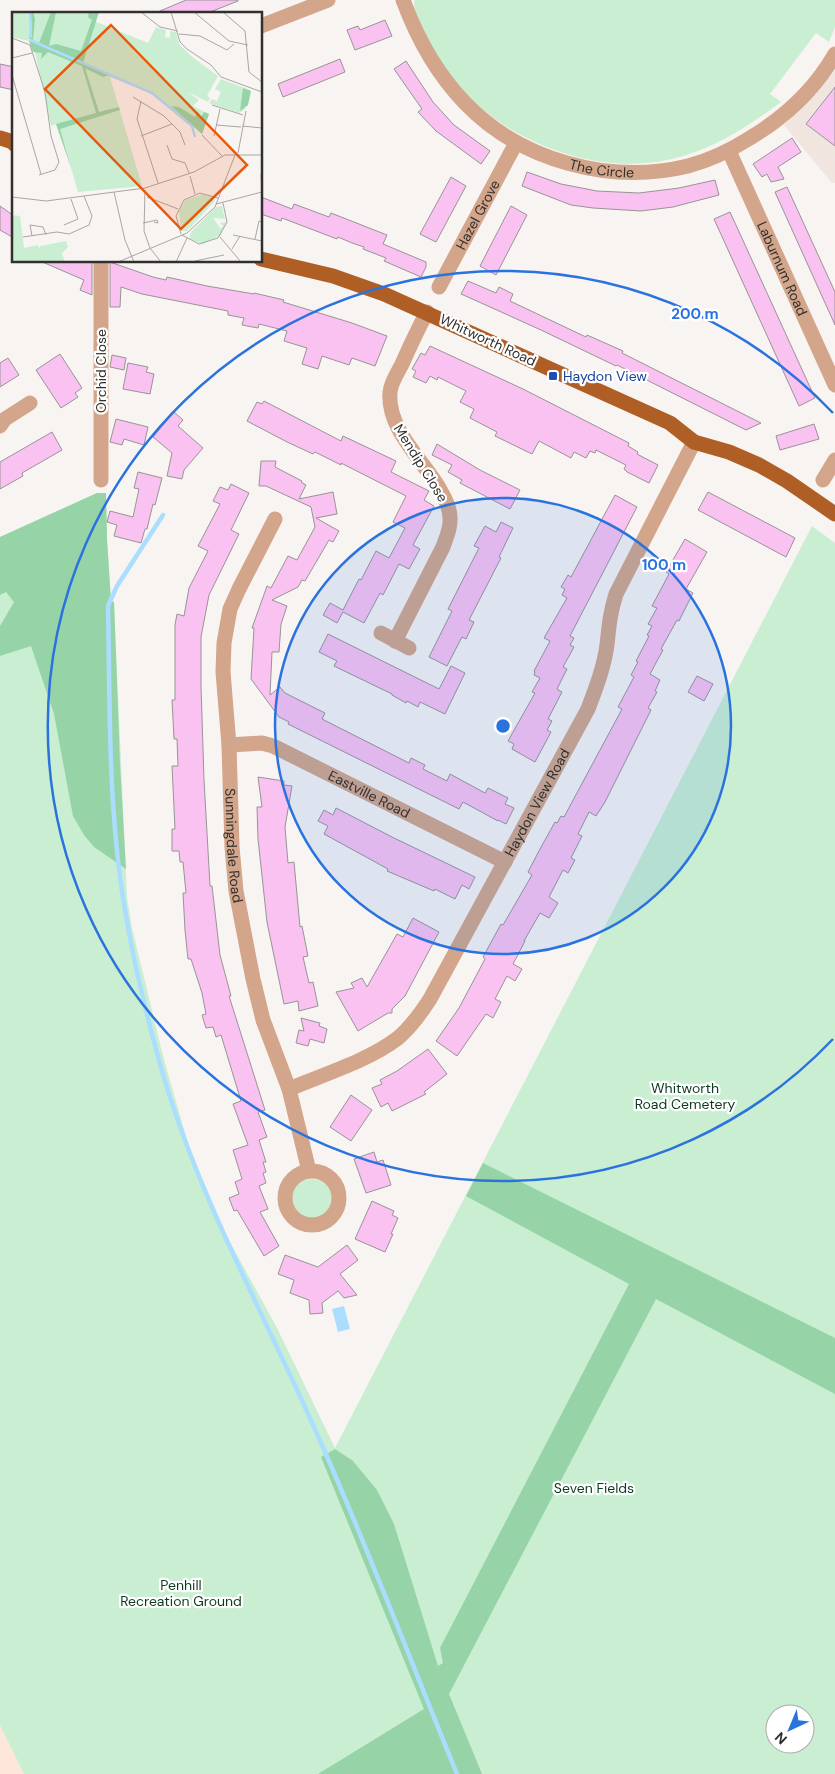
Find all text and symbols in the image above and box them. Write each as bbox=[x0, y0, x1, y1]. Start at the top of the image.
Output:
inset map bbox=[12, 12, 262, 262]
street label: The Circle bbox=[567, 155, 634, 181]
street label: Hazel Grove bbox=[452, 177, 504, 253]
street label: Laburnum Road bbox=[753, 218, 811, 319]
text: 200 m bbox=[671, 304, 719, 324]
street label: Whitworth Road bbox=[437, 310, 539, 370]
street label: Orchid Close bbox=[92, 329, 110, 413]
place label: Haydon View bbox=[563, 367, 647, 385]
marker: Haydon View bbox=[547, 370, 559, 382]
street label: Mendip Close bbox=[390, 421, 452, 505]
text: 100 m bbox=[642, 555, 686, 575]
centre of rings bbox=[494, 717, 512, 735]
street label: Haydon View Road bbox=[500, 745, 574, 860]
street label: Eastville Road bbox=[325, 766, 413, 822]
street label: Sunningdale Road bbox=[221, 788, 247, 904]
park label: Whitworth Road Cemetery bbox=[635, 1079, 736, 1113]
park label: Seven Fields bbox=[554, 1479, 634, 1497]
park label: Penhill Recreation Ground bbox=[120, 1576, 242, 1610]
north arrow bbox=[765, 1704, 815, 1754]
text: N bbox=[771, 1728, 791, 1748]

